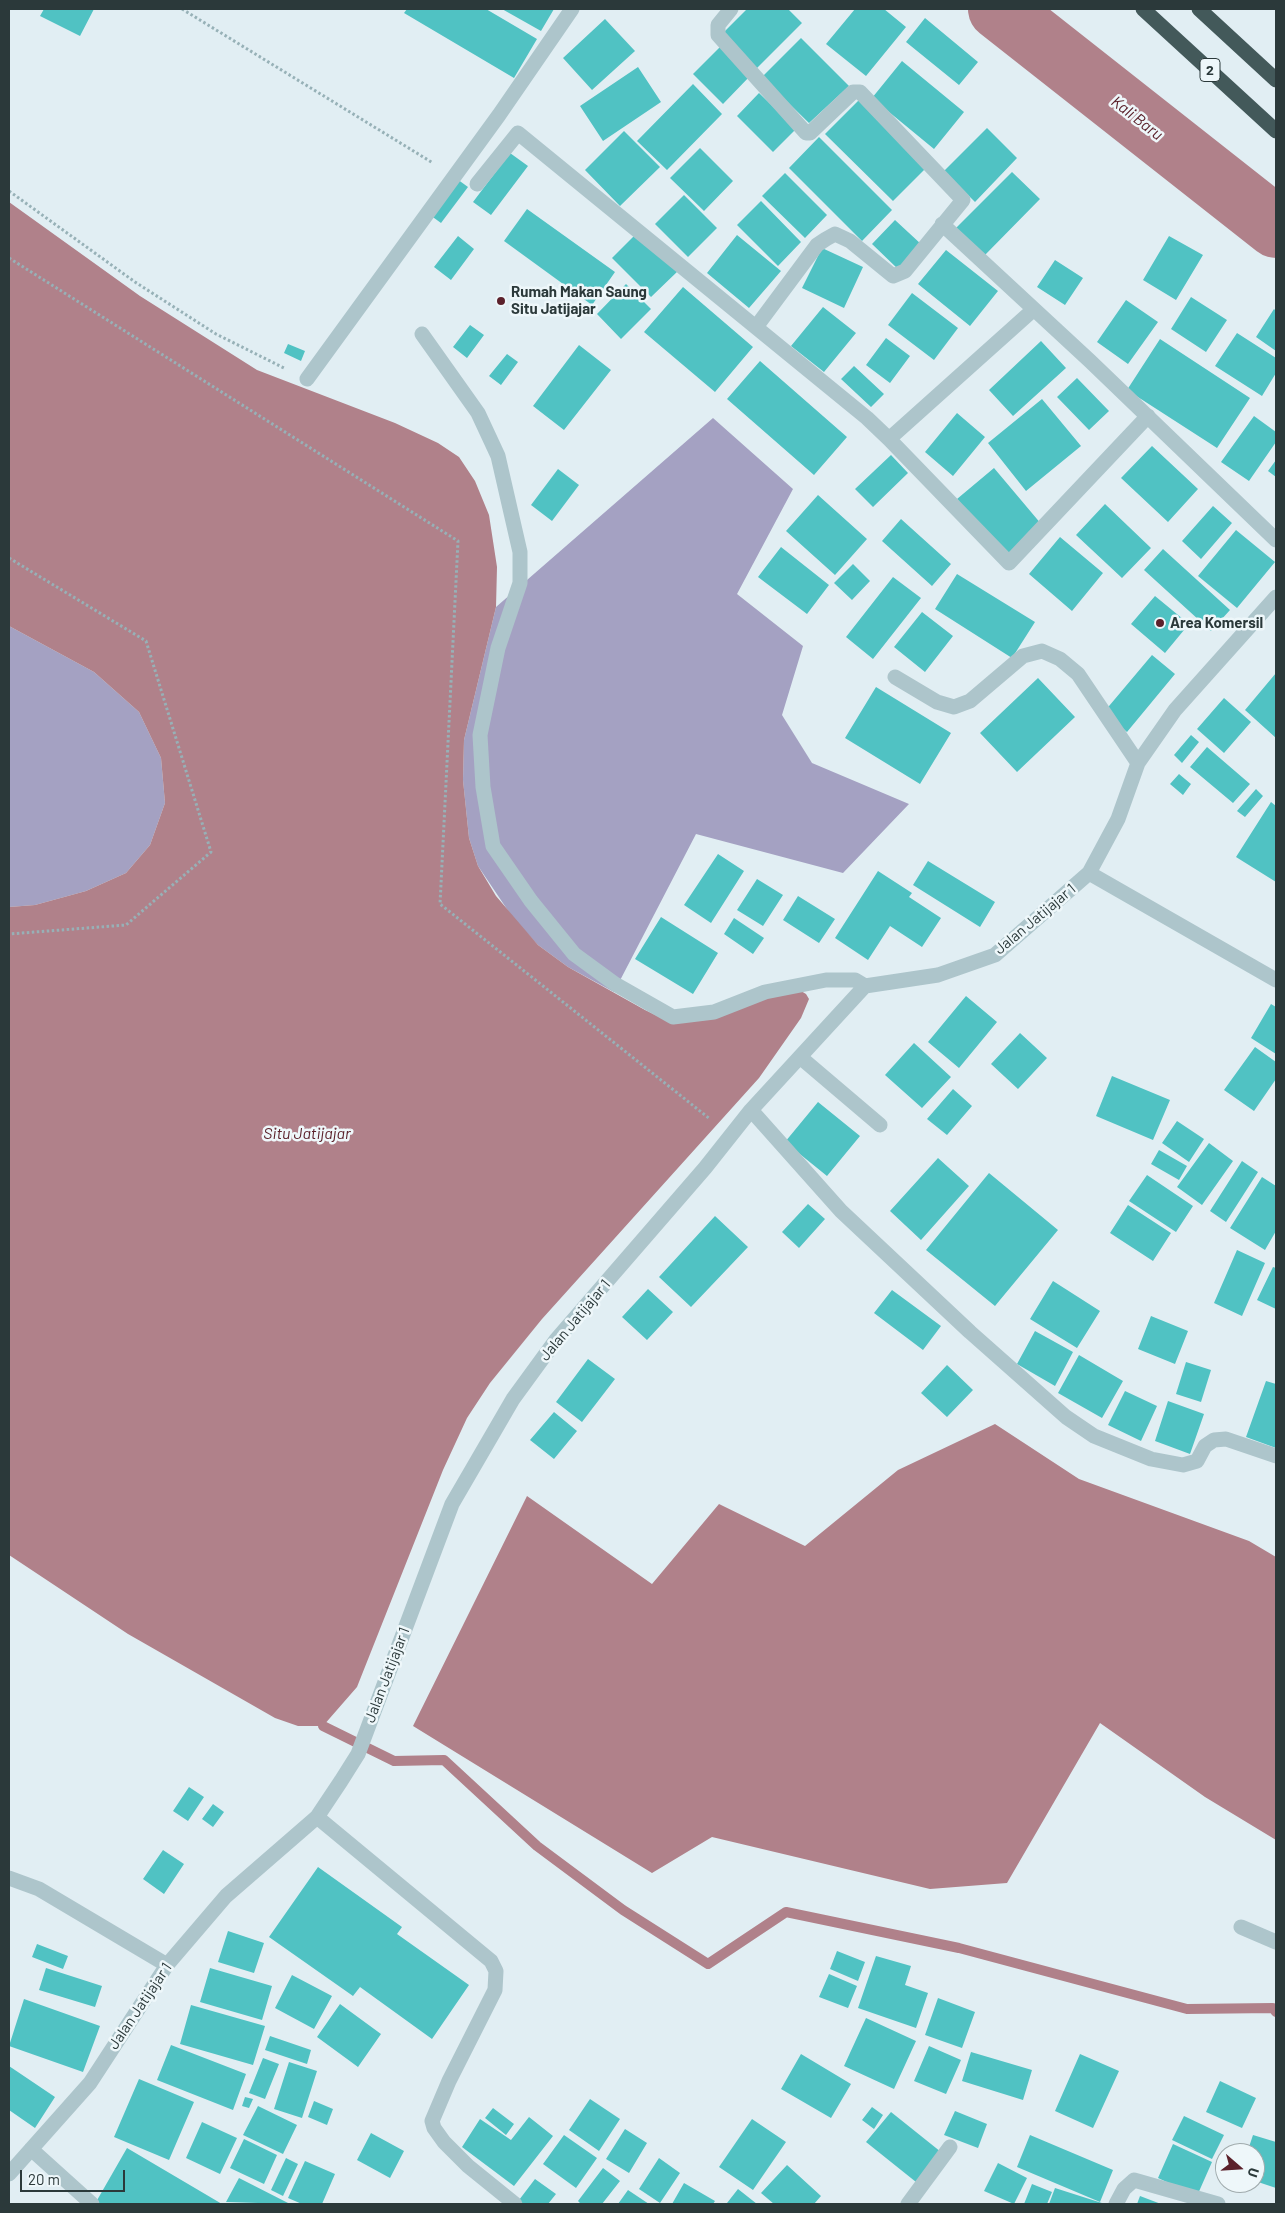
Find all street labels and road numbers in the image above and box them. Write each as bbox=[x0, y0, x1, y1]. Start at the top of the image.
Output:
road number: 2 bbox=[1200, 58, 1220, 82]
street label: Jalan Jatijajar 1 bbox=[991, 880, 1079, 958]
street label: Jalan Jatijajar 1 bbox=[536, 1276, 614, 1364]
street label: Jalan Jatijajar 1 bbox=[361, 1625, 413, 1725]
street label: Jalan Jatijajar 1 bbox=[104, 1959, 176, 2053]

